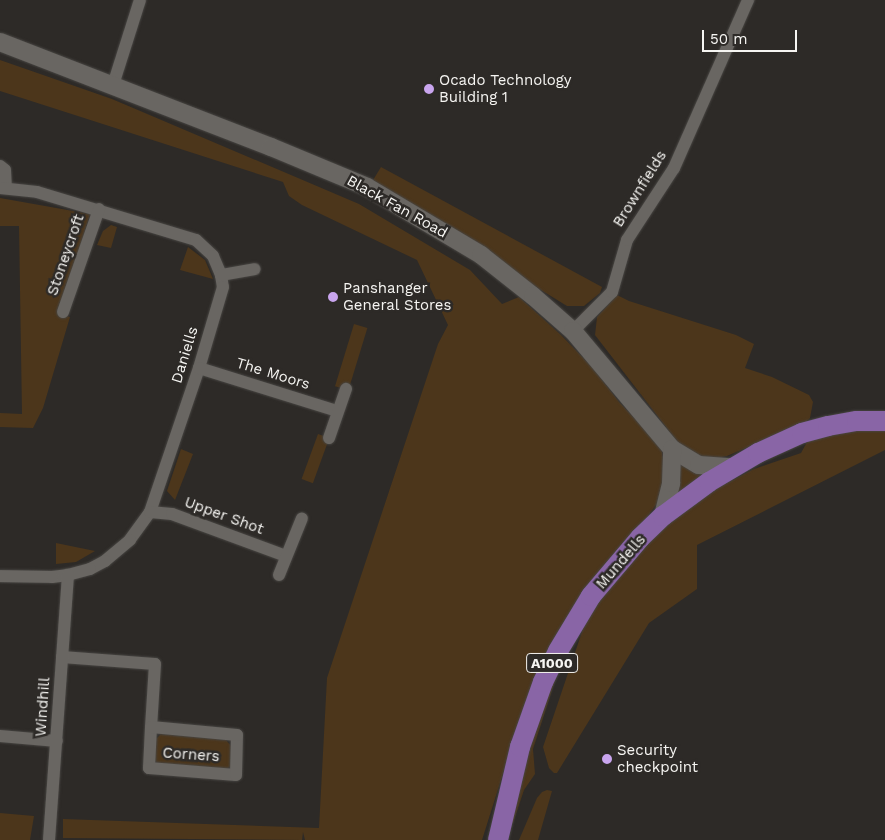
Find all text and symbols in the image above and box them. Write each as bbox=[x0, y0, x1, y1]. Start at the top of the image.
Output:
scale bar bbox=[705, 20, 800, 52]
text: 50 m bbox=[710, 30, 747, 48]
place label: Ocado Technology Building 1 bbox=[439, 71, 572, 106]
marker: Ocado Technology Building 1 bbox=[423, 83, 435, 95]
street label: Brownfields bbox=[609, 148, 671, 230]
street label: Black Fan Road bbox=[343, 172, 451, 242]
street label: Stoneycroft bbox=[44, 212, 88, 298]
place label: Panshanger General Stores bbox=[343, 279, 452, 314]
marker: Panshanger General Stores bbox=[327, 291, 339, 303]
street label: Daniells bbox=[168, 324, 202, 386]
street label: The Moors bbox=[234, 354, 312, 394]
street label: Upper Shot bbox=[182, 493, 266, 539]
street label: Mundells bbox=[592, 531, 650, 593]
road number: A1000 bbox=[526, 651, 578, 674]
street label: Windhill bbox=[32, 677, 54, 737]
place label: Security checkpoint bbox=[617, 741, 698, 776]
street label: Corners bbox=[162, 744, 220, 766]
marker: Security checkpoint bbox=[601, 753, 613, 765]

